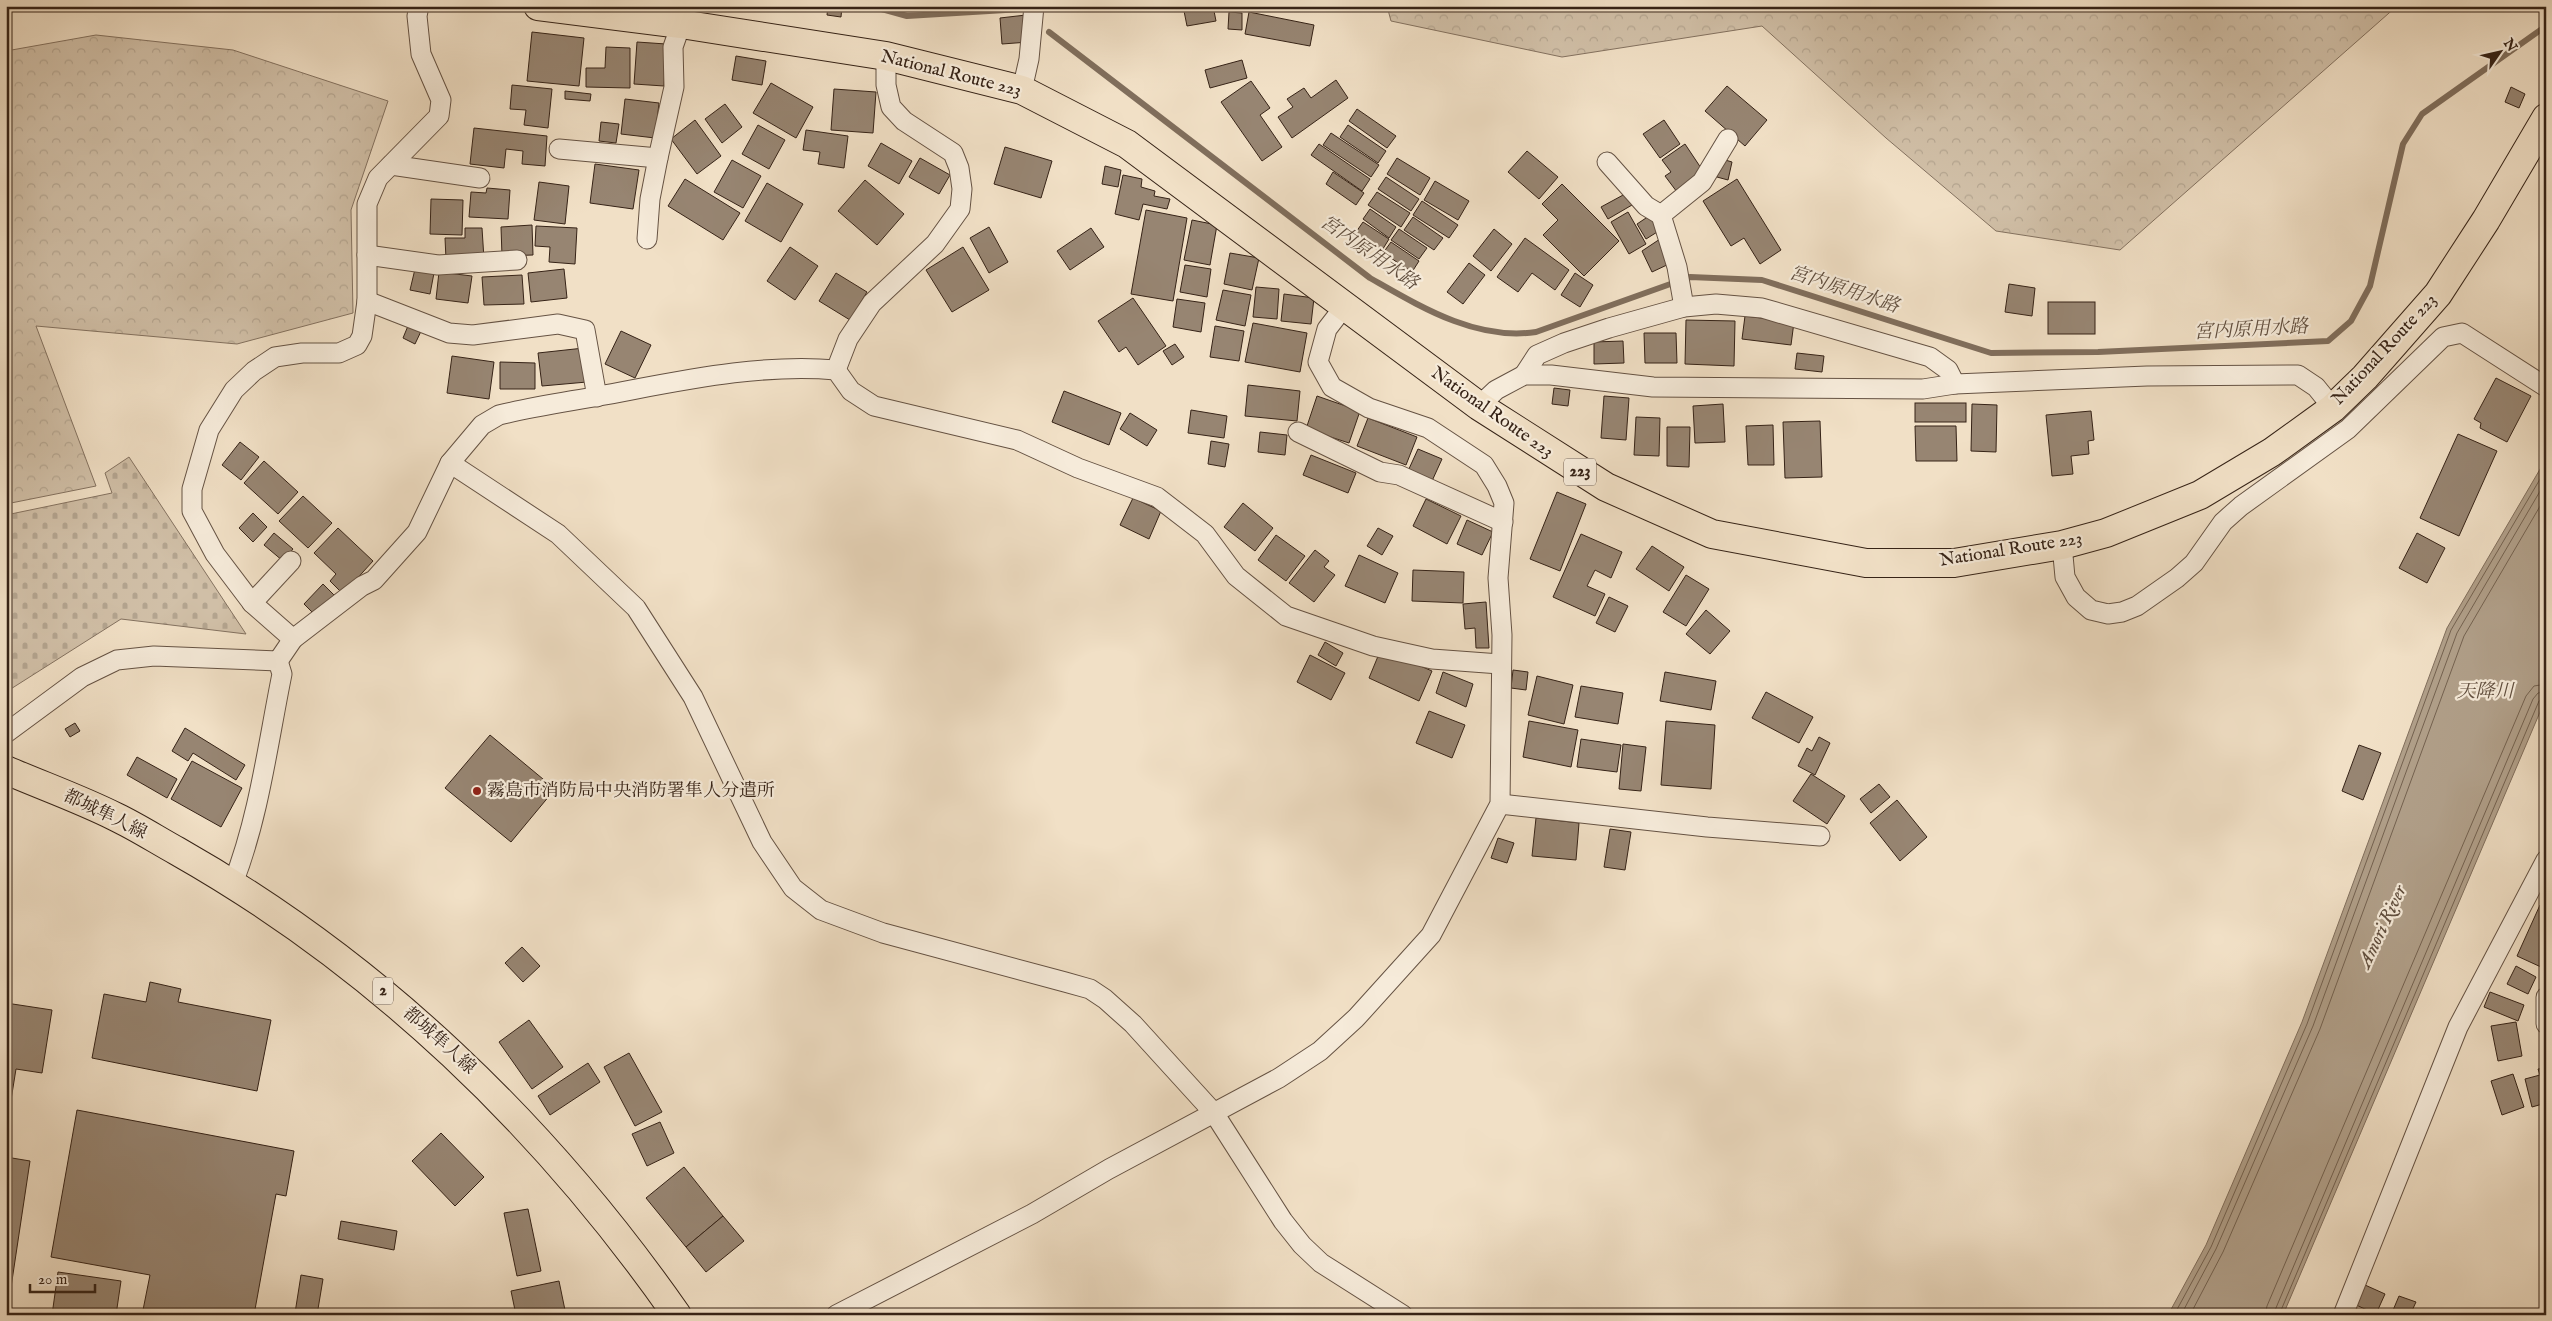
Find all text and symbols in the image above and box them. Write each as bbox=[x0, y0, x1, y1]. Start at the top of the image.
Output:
north arrow bbox=[2474, 28, 2524, 78]
text: N bbox=[2499, 34, 2521, 55]
street label: National Route 223 bbox=[878, 45, 1024, 103]
water label: 宮内原用水路 bbox=[1315, 210, 1424, 297]
water label: 宮内原用水路 bbox=[1786, 261, 1904, 320]
street label: National Route 223 bbox=[2327, 289, 2443, 411]
water label: 宮内原用水路 bbox=[2193, 315, 2311, 345]
street label: National Route 223 bbox=[1426, 362, 1558, 464]
road number: 223 bbox=[1564, 458, 1596, 486]
street label: National Route 223 bbox=[1938, 527, 2084, 573]
water label: 天降川 bbox=[2456, 680, 2515, 704]
place label: 霧島市消防局中央消防署隼人分遣所 bbox=[487, 780, 775, 803]
street label: 都城隼人線 bbox=[60, 785, 150, 845]
marker: 霧島市消防局中央消防署隼人分遣所 bbox=[471, 785, 483, 797]
water label: Amori River bbox=[2353, 880, 2413, 974]
road number: 2 bbox=[373, 978, 393, 1004]
street label: 都城隼人線 bbox=[398, 1002, 480, 1080]
scale bar bbox=[30, 1261, 95, 1293]
text: 20 m bbox=[38, 1270, 68, 1289]

